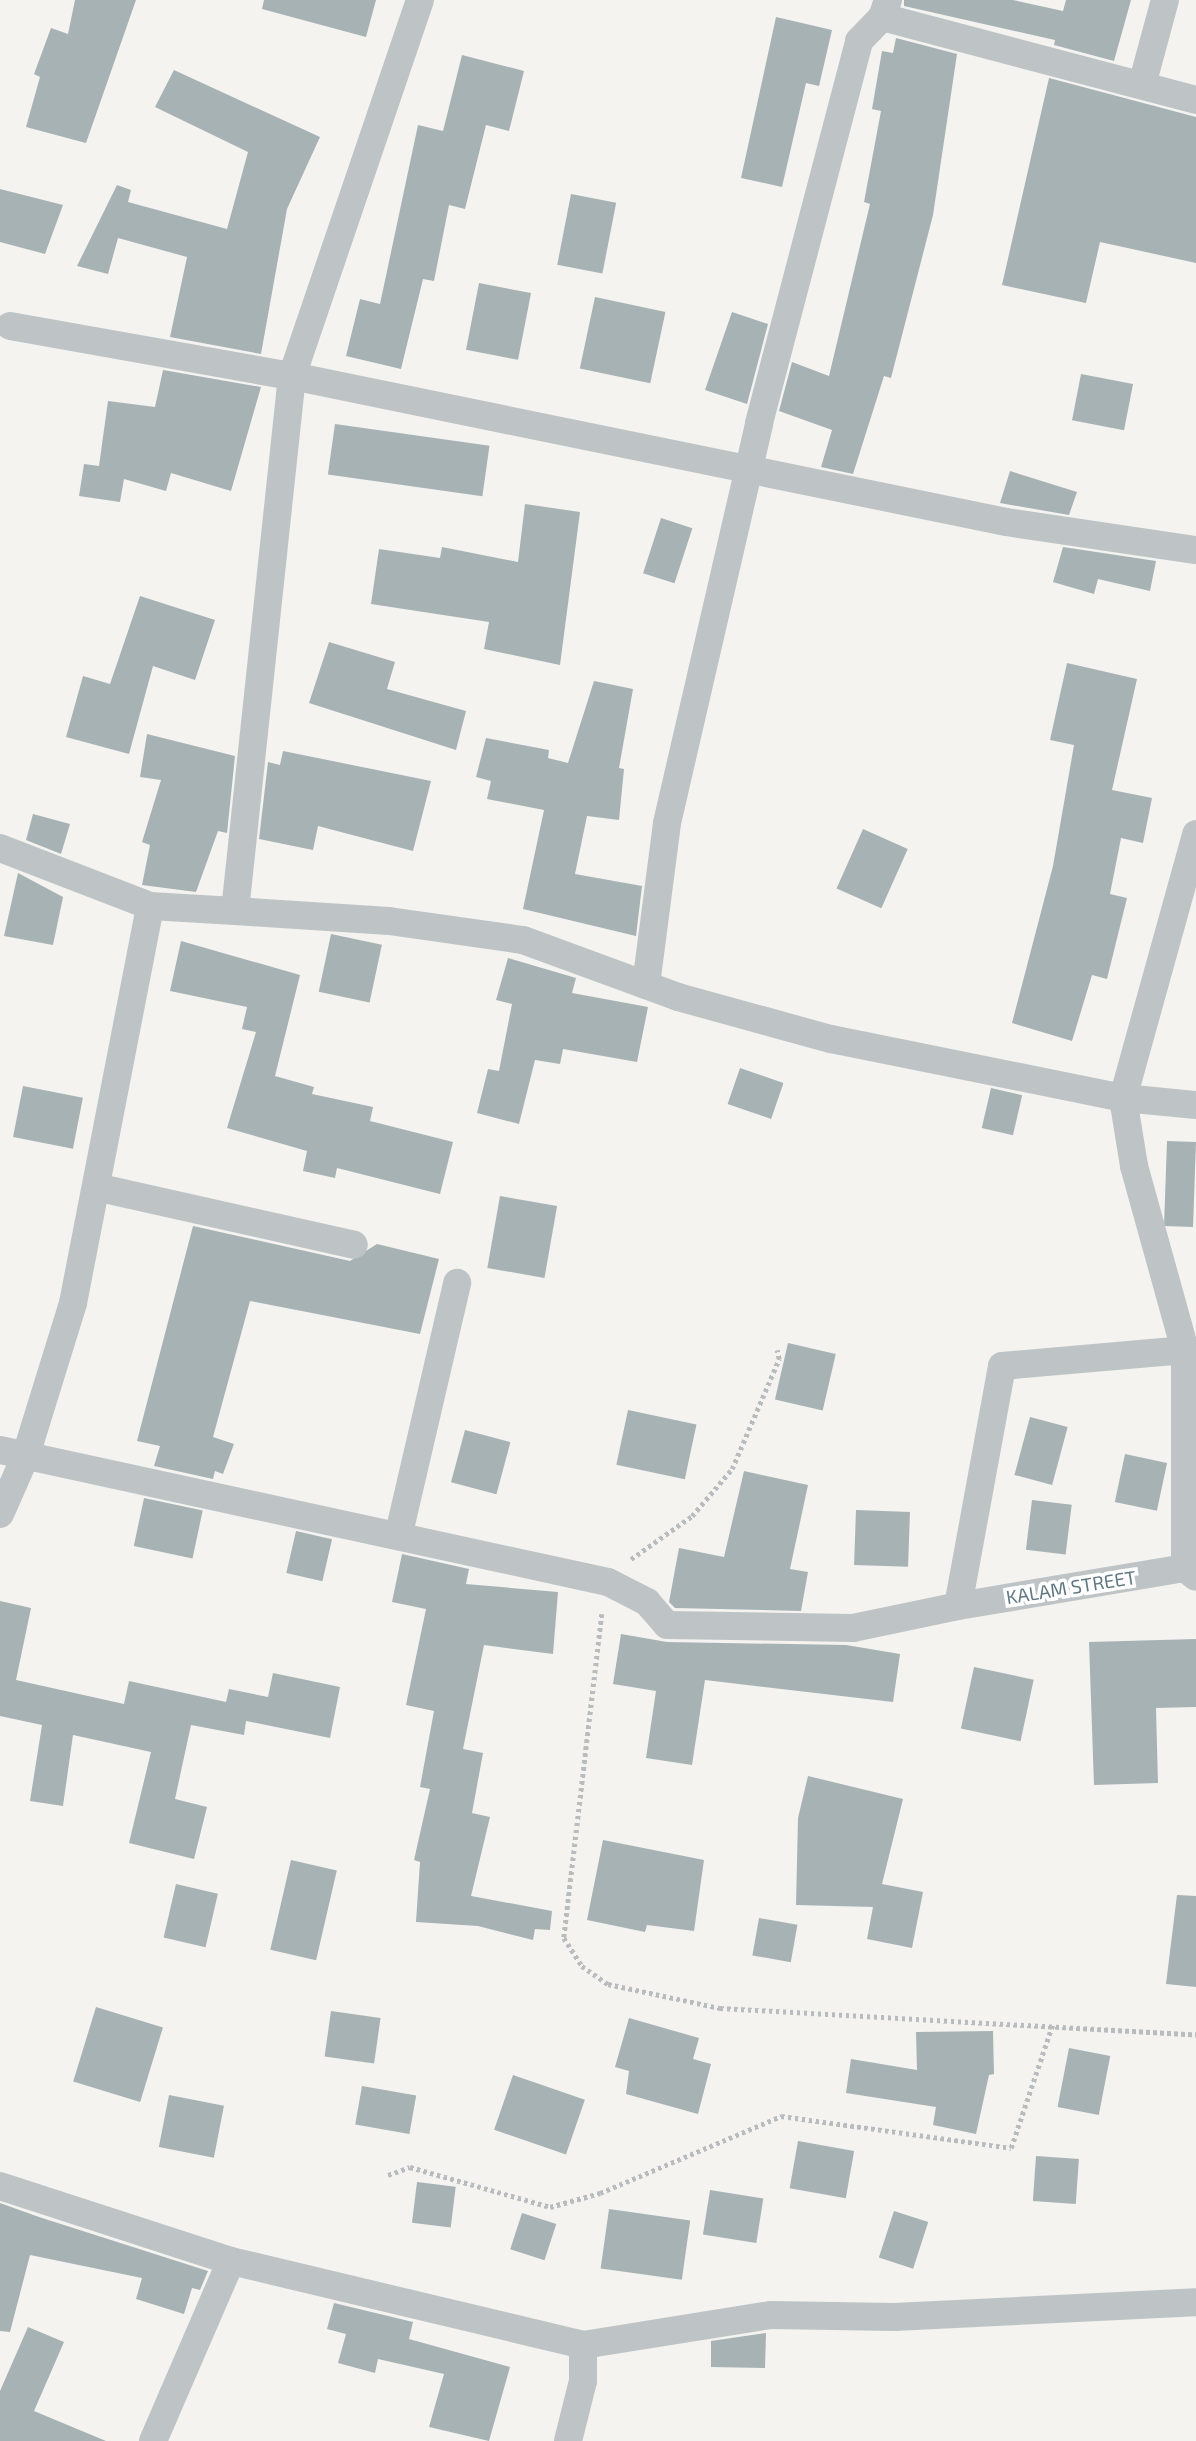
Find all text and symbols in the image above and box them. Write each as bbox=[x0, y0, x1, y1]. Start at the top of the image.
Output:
street label: KALAM STREET bbox=[1004, 1565, 1138, 1609]

